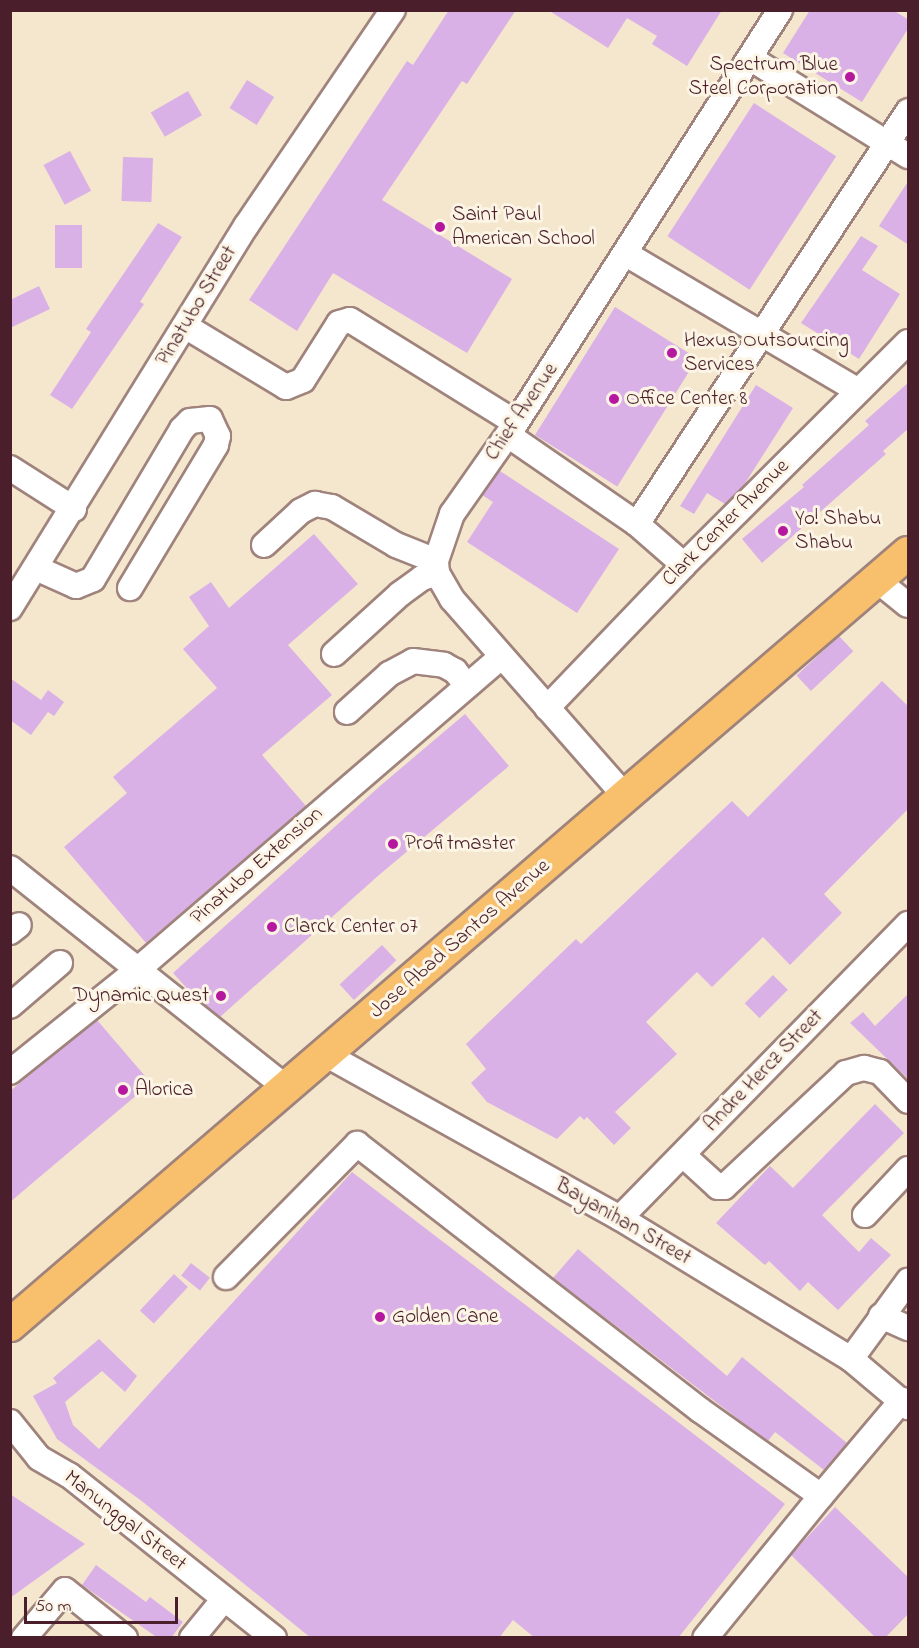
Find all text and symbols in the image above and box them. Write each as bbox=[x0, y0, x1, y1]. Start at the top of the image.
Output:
place label: Spectrum Blue Steel Corporation bbox=[689, 52, 838, 102]
marker: Spectrum Blue Steel Corporation bbox=[843, 70, 857, 84]
place label: Saint Paul American School bbox=[452, 202, 595, 252]
marker: Saint Paul American School bbox=[433, 220, 447, 234]
street label: Pinatubo Street bbox=[151, 241, 243, 371]
place label: Hexus Outsourcing Services bbox=[684, 328, 849, 378]
marker: Hexus Outsourcing Services bbox=[665, 346, 679, 360]
street label: Chief Avenue bbox=[480, 358, 564, 466]
place label: Office Center 8 bbox=[626, 386, 747, 412]
marker: Office Center 8 bbox=[607, 392, 621, 406]
street label: Clark Center Avenue bbox=[657, 454, 795, 592]
place label: Yo! Shabu Shabu bbox=[795, 506, 881, 556]
marker: Yo! Shabu Shabu bbox=[776, 524, 790, 538]
street label: Pinatubo Extension bbox=[186, 802, 328, 930]
place label: Profitmaster bbox=[405, 831, 515, 857]
marker: Profitmaster bbox=[386, 837, 400, 851]
street label: Jose Abad Santos Avenue bbox=[365, 854, 555, 1024]
place label: Clarck Center 07 bbox=[284, 914, 418, 940]
marker: Clarck Center 07 bbox=[265, 920, 279, 934]
place label: Dynamic Quest bbox=[73, 983, 209, 1009]
marker: Dynamic Quest bbox=[214, 989, 228, 1003]
street label: Andre Hercz Street bbox=[699, 1004, 829, 1138]
place label: Alorica bbox=[135, 1077, 193, 1103]
marker: Alorica bbox=[116, 1083, 130, 1097]
street label: Bayanihan Street bbox=[551, 1173, 695, 1271]
place label: Golden Cane bbox=[392, 1304, 498, 1330]
marker: Golden Cane bbox=[373, 1310, 387, 1324]
street label: Manunggal Street bbox=[59, 1465, 191, 1577]
scale bar bbox=[27, 1585, 182, 1623]
text: 50 m bbox=[35, 1594, 72, 1620]

